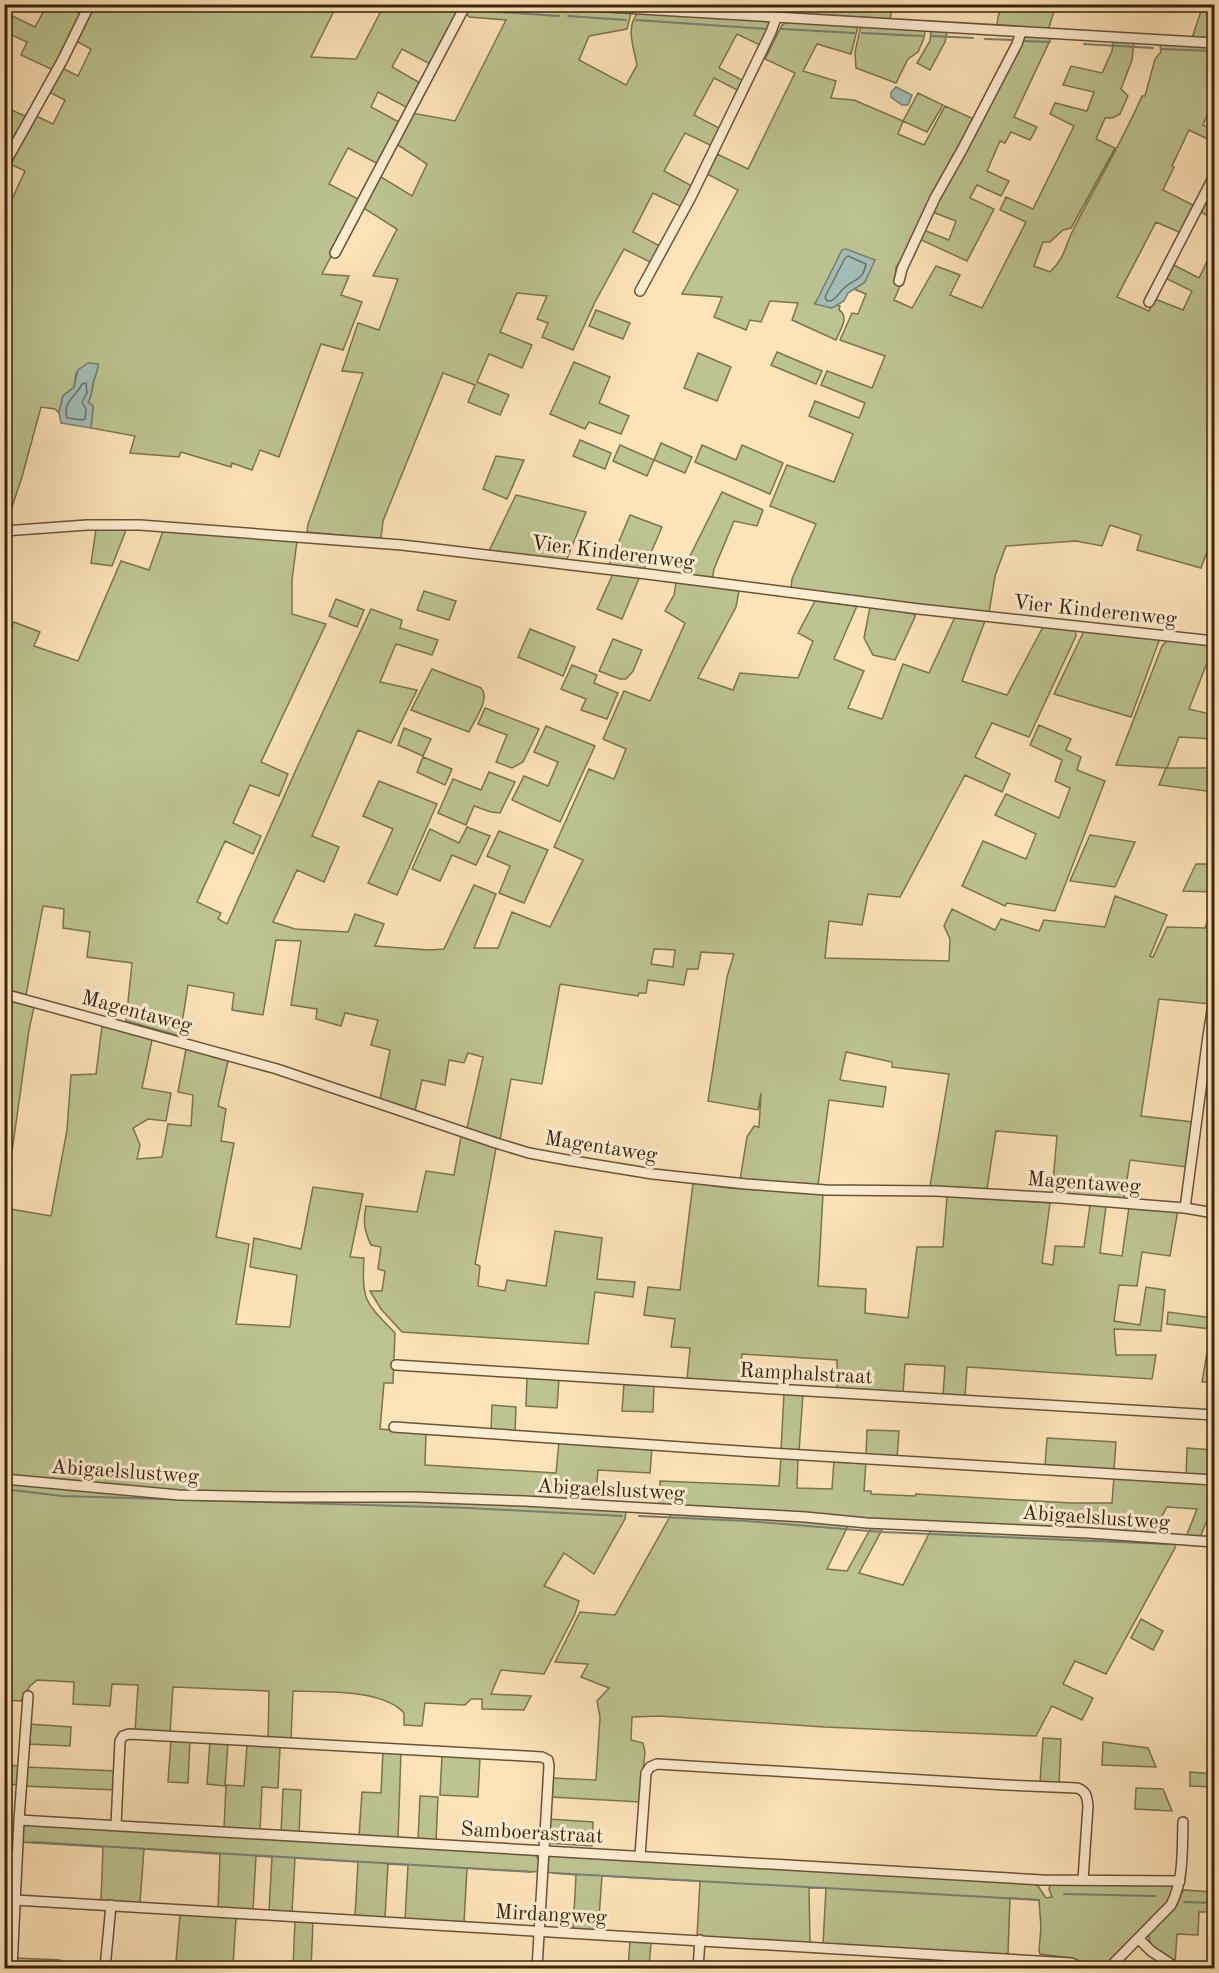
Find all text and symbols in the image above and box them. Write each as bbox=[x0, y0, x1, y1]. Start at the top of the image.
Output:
street label: Vier Kinderenweg bbox=[530, 533, 696, 574]
street label: Vier Kinderenweg bbox=[1012, 592, 1178, 631]
street label: Magentaweg bbox=[79, 988, 195, 1037]
street label: Magentaweg bbox=[543, 1128, 659, 1167]
street label: Magentaweg bbox=[1026, 1169, 1142, 1198]
street label: Ramphalstraat bbox=[739, 1361, 873, 1388]
street label: Abigaelslustweg bbox=[50, 1457, 200, 1488]
street label: Abigaelslustweg bbox=[536, 1476, 686, 1505]
street label: Abigaelslustweg bbox=[1021, 1503, 1171, 1534]
street label: Samboerastraat bbox=[460, 1819, 604, 1848]
street label: Mirdangweg bbox=[494, 1902, 608, 1929]

